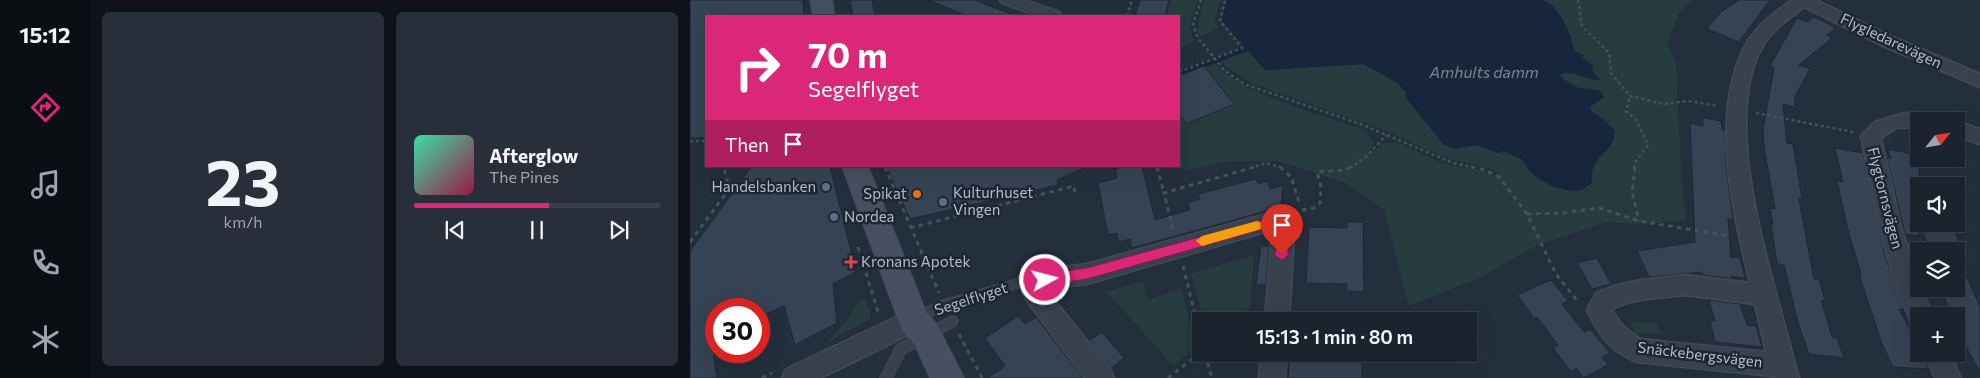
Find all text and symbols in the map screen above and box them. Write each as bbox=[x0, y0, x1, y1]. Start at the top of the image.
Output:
street label: Flygledarevägen bbox=[1838, 9, 1945, 71]
text: 15:12 bbox=[19, 21, 71, 48]
text: 70 m bbox=[808, 32, 888, 75]
icon: right bbox=[725, 35, 790, 100]
water label: Amhults damm bbox=[1428, 62, 1539, 81]
text: Segelflyget bbox=[808, 75, 919, 102]
icon: directions bbox=[28, 90, 63, 125]
north arrow bbox=[1910, 112, 1965, 168]
map controls bbox=[1910, 112, 1965, 362]
icon: arrive bbox=[779, 130, 807, 158]
text: Then bbox=[725, 133, 769, 156]
text: 23 bbox=[206, 140, 280, 219]
text: Afterglow bbox=[489, 144, 578, 167]
street label: Flygtornsvägen bbox=[1865, 145, 1907, 250]
icon: music bbox=[28, 167, 63, 202]
text: The Pines bbox=[489, 167, 559, 186]
place label: Handelsbanken bbox=[711, 177, 816, 195]
button: sound bbox=[1910, 177, 1965, 232]
marker: Handelsbanken bbox=[820, 181, 832, 193]
place label: Kulturhuset Vingen bbox=[953, 183, 1033, 218]
place label: Spikat bbox=[863, 184, 907, 202]
marker: Spikat bbox=[911, 188, 923, 200]
marker: Kulturhuset Vingen bbox=[937, 196, 949, 208]
pin bbox=[1261, 204, 1303, 255]
place label: Nordea bbox=[844, 207, 894, 225]
marker: Nordea bbox=[828, 211, 840, 223]
icon: arrive bbox=[1268, 211, 1296, 239]
text: km/h bbox=[224, 212, 262, 231]
icon: previous bbox=[441, 216, 469, 244]
icon: pause bbox=[523, 216, 551, 244]
icon: next bbox=[605, 216, 633, 244]
button: layers bbox=[1910, 242, 1965, 297]
icon: phone bbox=[28, 245, 63, 280]
place label: Kronans Apotek bbox=[861, 252, 971, 270]
position arrow bbox=[1018, 253, 1070, 305]
marker: Kronans Apotek bbox=[845, 256, 857, 268]
street label: Segelflyget bbox=[932, 278, 1009, 318]
speed limit sign: 30 bbox=[705, 298, 770, 363]
button: + bbox=[1910, 307, 1965, 362]
icon: climate bbox=[28, 322, 63, 357]
text: 15:13 · 1 min · 80 m bbox=[1256, 325, 1413, 348]
street label: Snäckebergsvägen bbox=[1637, 337, 1764, 371]

